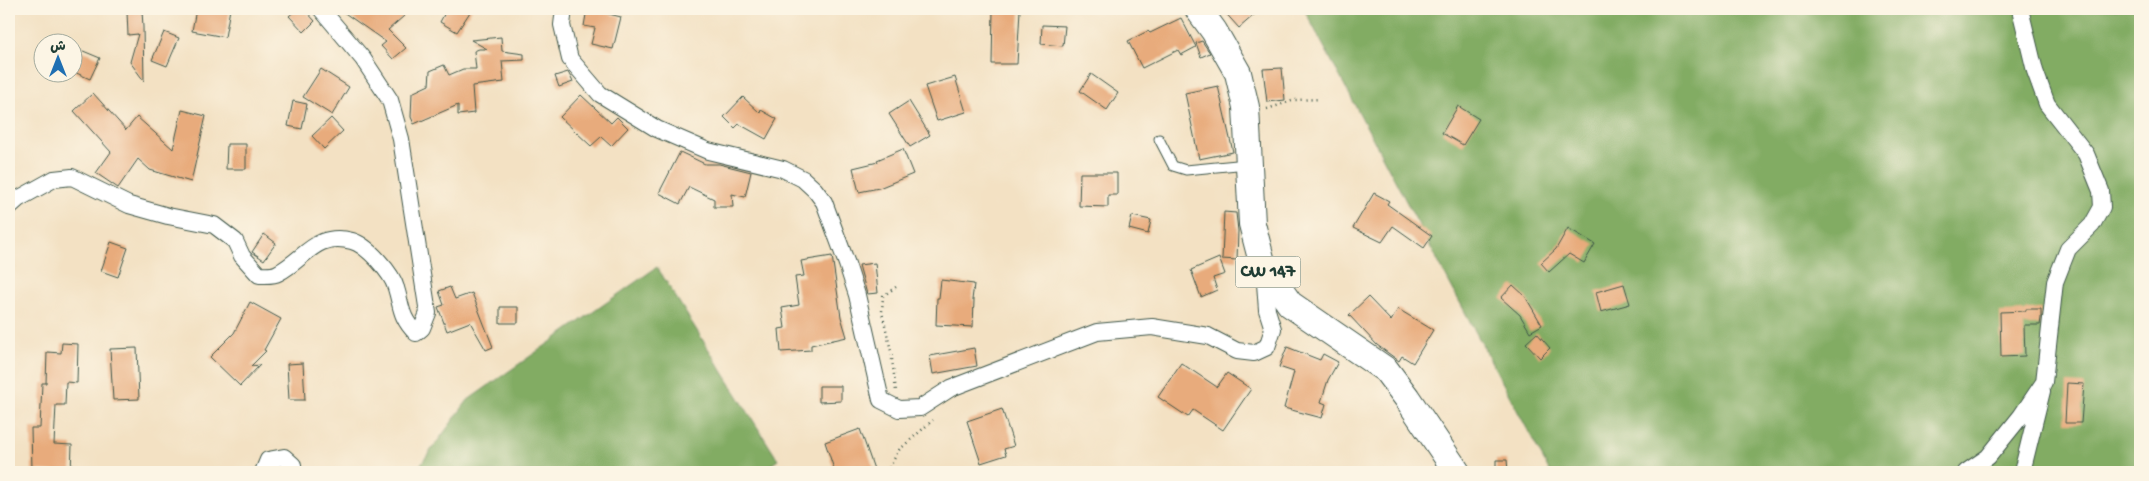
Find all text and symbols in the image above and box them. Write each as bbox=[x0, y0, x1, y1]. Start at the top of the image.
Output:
north arrow bbox=[32, 32, 82, 82]
text: ش bbox=[50, 39, 66, 56]
road number: CW 147 bbox=[1236, 256, 1300, 288]

